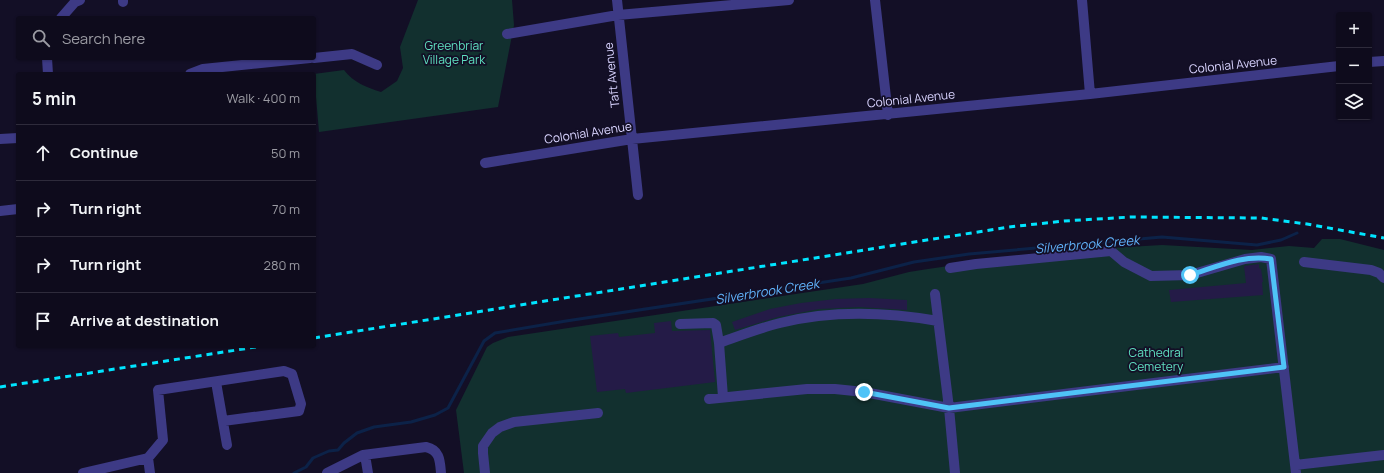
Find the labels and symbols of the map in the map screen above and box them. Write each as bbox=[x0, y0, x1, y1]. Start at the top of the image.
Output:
park label: Greenbriar Village Park bbox=[423, 37, 486, 68]
street label: Taft Avenue bbox=[600, 42, 623, 109]
street label: Colonial Avenue bbox=[1188, 51, 1278, 78]
street label: Colonial Avenue bbox=[866, 85, 956, 112]
street label: Colonial Avenue bbox=[543, 117, 633, 148]
water label: Silverbrook Creek bbox=[1034, 230, 1143, 258]
route start bbox=[1181, 266, 1199, 284]
water label: Silverbrook Creek bbox=[714, 274, 823, 308]
park label: Cathedral Cemetery bbox=[1129, 344, 1184, 375]
route end bbox=[855, 383, 873, 401]

